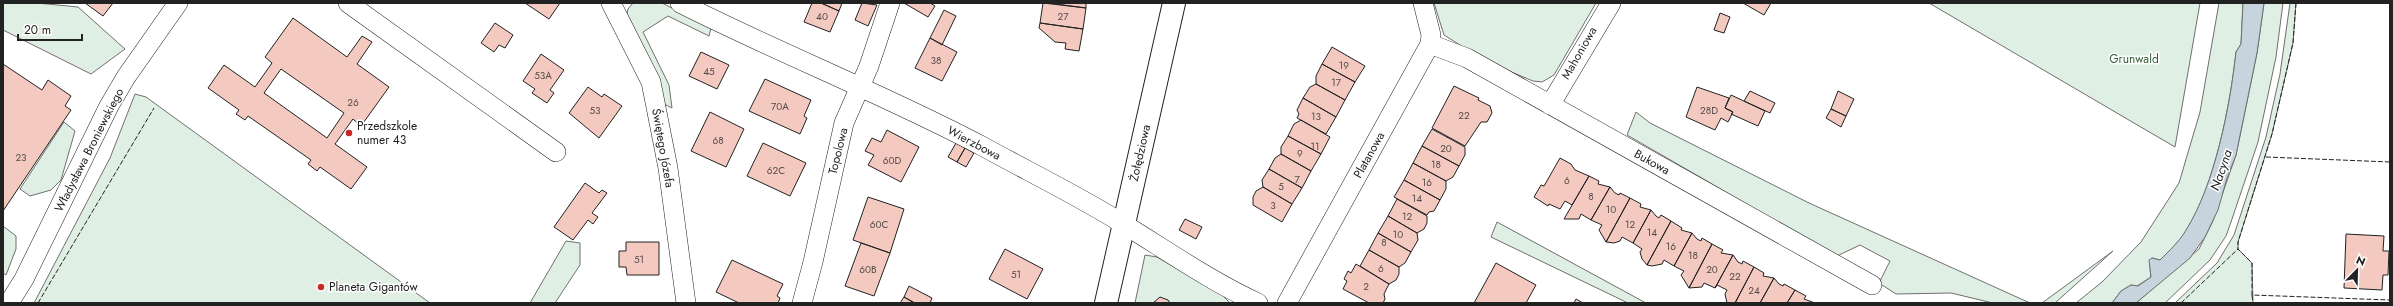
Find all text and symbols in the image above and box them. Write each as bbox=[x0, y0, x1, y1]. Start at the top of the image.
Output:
house number: 40 bbox=[816, 9, 828, 24]
house number: 27 bbox=[1058, 9, 1069, 24]
scale bar bbox=[18, 16, 82, 42]
text: 20 m bbox=[24, 21, 51, 39]
street label: Mahoniowa bbox=[1557, 23, 1601, 83]
park label: Grunwald bbox=[2109, 50, 2159, 68]
house number: 38 bbox=[931, 53, 941, 68]
house number: 19 bbox=[1339, 58, 1349, 73]
house number: 45 bbox=[703, 64, 715, 79]
house number: 53A bbox=[534, 68, 552, 83]
house number: 17 bbox=[1331, 75, 1342, 90]
street label: Władysława Broniewskiego bbox=[50, 85, 128, 215]
house number: 26 bbox=[347, 95, 359, 110]
house number: 70A bbox=[771, 99, 789, 114]
house number: 53 bbox=[589, 103, 601, 118]
house number: 28D bbox=[1700, 103, 1718, 118]
street label: Świętego Józefa bbox=[647, 107, 679, 189]
house number: 22 bbox=[1458, 108, 1470, 123]
house number: 13 bbox=[1311, 109, 1322, 124]
place label: Przedszkole numer 43 bbox=[357, 117, 417, 149]
street label: Wierzbowa bbox=[944, 121, 1004, 165]
street label: Żołędziowa bbox=[1125, 123, 1155, 183]
street label: Topolowa bbox=[824, 126, 853, 176]
marker: Przedszkole numer 43 bbox=[344, 128, 354, 138]
street label: Platanowa bbox=[1349, 128, 1389, 181]
house number: 68 bbox=[712, 133, 724, 148]
house number: 11 bbox=[1311, 139, 1320, 154]
house number: 20 bbox=[1440, 141, 1452, 156]
street label: Bukowa bbox=[1631, 145, 1673, 179]
house number: 9 bbox=[1297, 146, 1303, 161]
water label: Nacyna bbox=[2205, 147, 2237, 193]
house number: 23 bbox=[15, 150, 27, 165]
house number: 60D bbox=[883, 153, 901, 168]
house number: 18 bbox=[1431, 157, 1441, 172]
house number: 62C bbox=[767, 163, 785, 178]
house number: 7 bbox=[1294, 172, 1300, 187]
house number: 6 bbox=[1564, 173, 1570, 188]
house number: 16 bbox=[1422, 175, 1432, 190]
house number: 5 bbox=[1278, 179, 1284, 194]
house number: 8 bbox=[1588, 189, 1594, 204]
house number: 14 bbox=[1412, 191, 1422, 206]
house number: 3 bbox=[1270, 198, 1276, 213]
house number: 10 bbox=[1606, 202, 1616, 217]
house number: 12 bbox=[1402, 209, 1412, 224]
house number: 60C bbox=[870, 217, 888, 232]
house number: 12 bbox=[1625, 217, 1635, 232]
house number: 14 bbox=[1647, 225, 1657, 240]
house number: 10 bbox=[1393, 227, 1403, 242]
house number: 8 bbox=[1381, 235, 1387, 250]
house number: 16 bbox=[1666, 239, 1676, 254]
house number: 18 bbox=[1688, 248, 1698, 263]
north arrow bbox=[2337, 250, 2377, 290]
house number: 51 bbox=[634, 252, 644, 267]
text: N bbox=[2354, 252, 2368, 270]
house number: 6 bbox=[1378, 261, 1384, 276]
house number: 60B bbox=[859, 262, 877, 277]
house number: 20 bbox=[1706, 262, 1718, 277]
house number: 51 bbox=[1011, 267, 1021, 282]
house number: 22 bbox=[1729, 269, 1741, 284]
place label: Planeta Gigantów bbox=[329, 278, 418, 296]
house number: 2 bbox=[1363, 279, 1369, 294]
marker: Planeta Gigantów bbox=[316, 282, 326, 292]
house number: 24 bbox=[1748, 283, 1760, 298]

